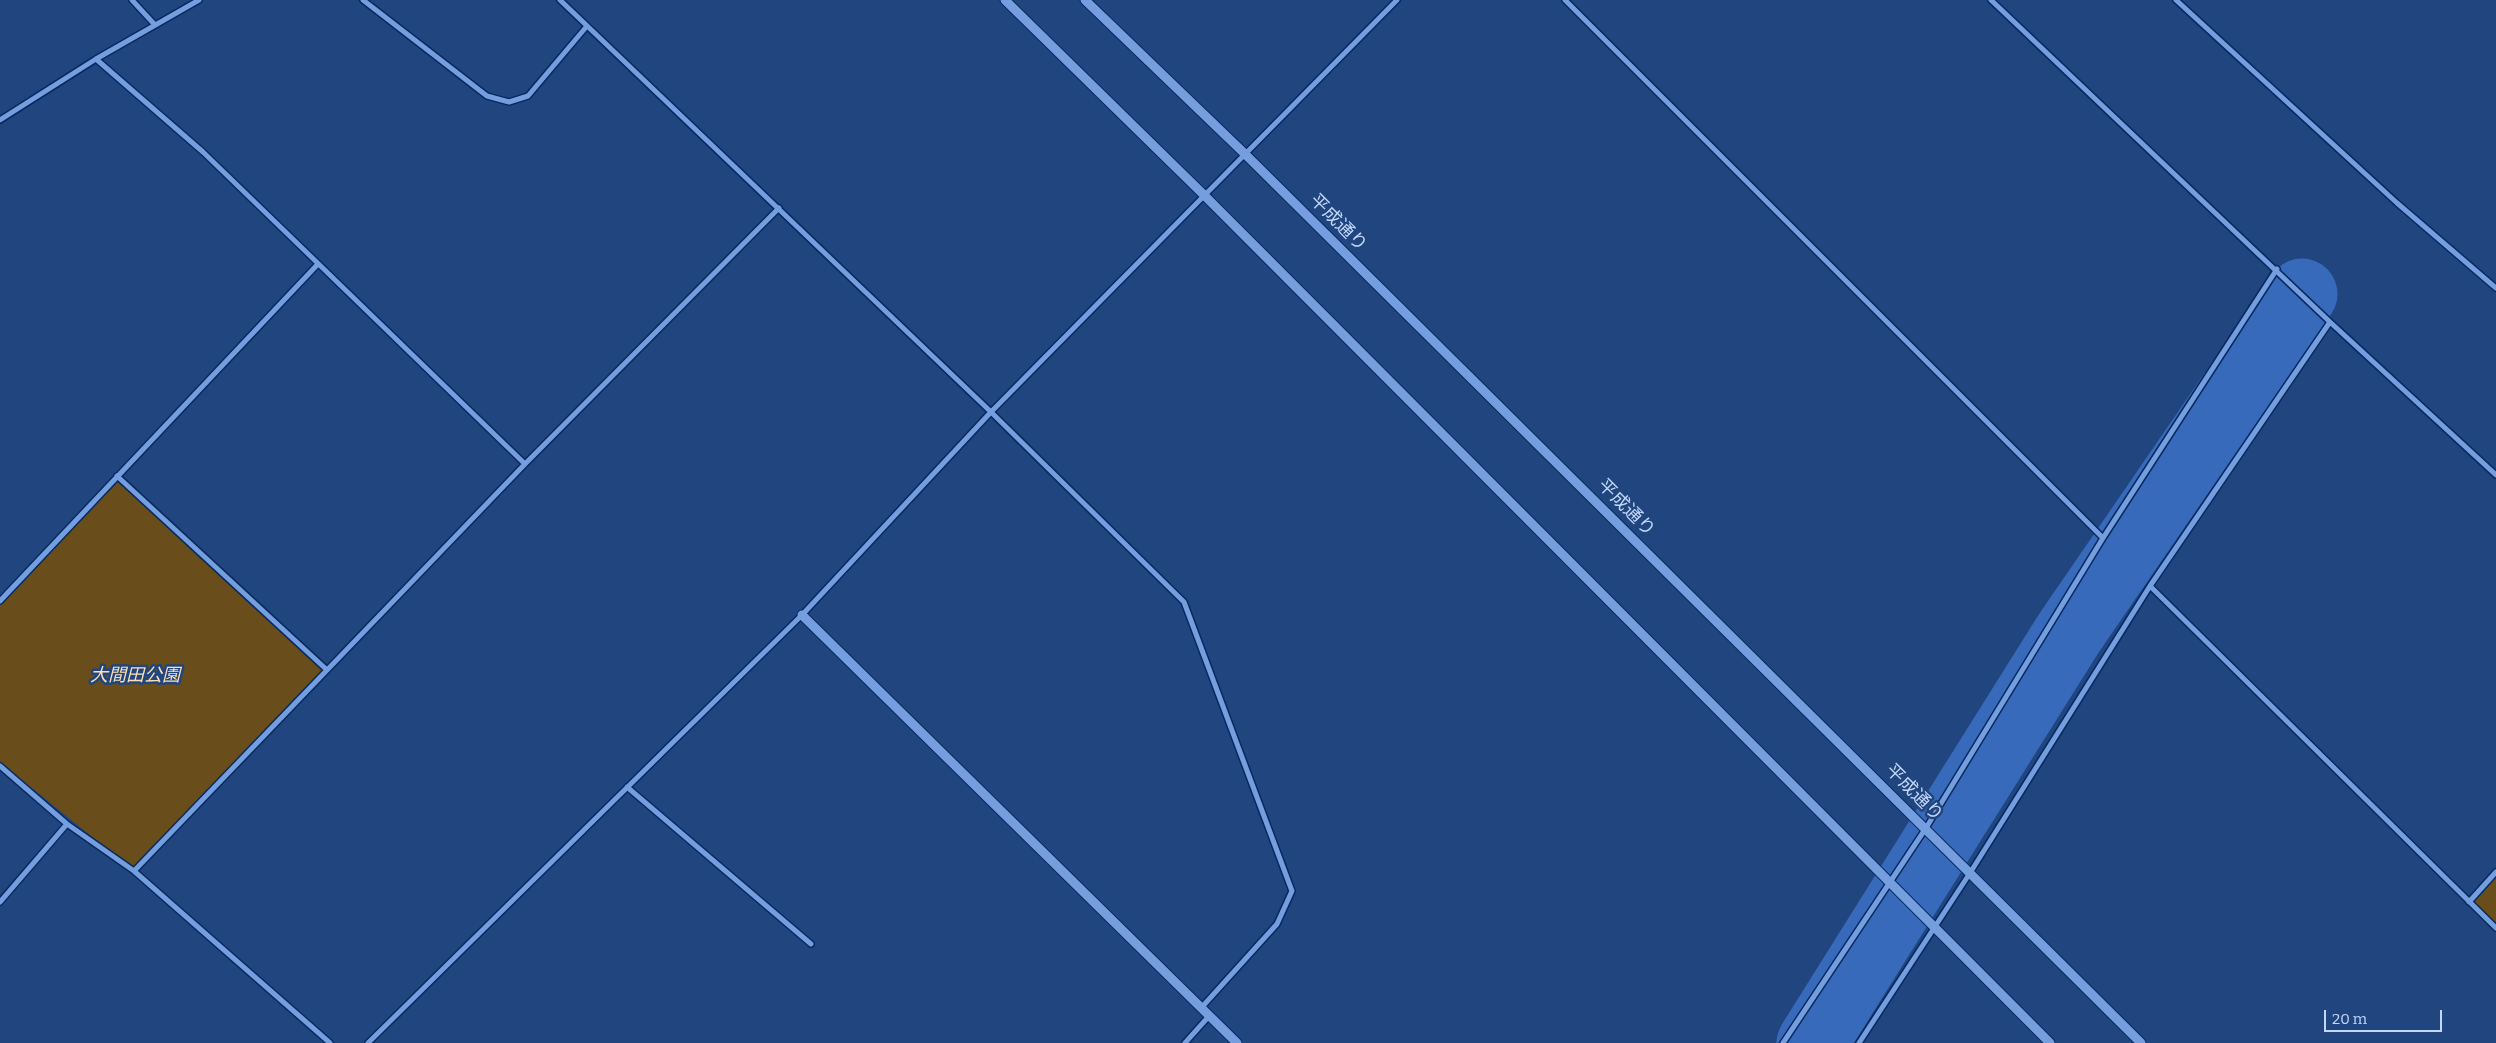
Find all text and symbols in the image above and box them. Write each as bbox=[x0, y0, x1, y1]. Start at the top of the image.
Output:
street label: 平成通り bbox=[1305, 190, 1371, 256]
street label: 平成通り bbox=[1593, 475, 1659, 541]
park label: 大間田公園 bbox=[90, 665, 180, 687]
street label: 平成通り bbox=[1881, 760, 1947, 826]
scale bar bbox=[2326, 1000, 2444, 1032]
text: 20 m bbox=[2332, 1010, 2367, 1028]

